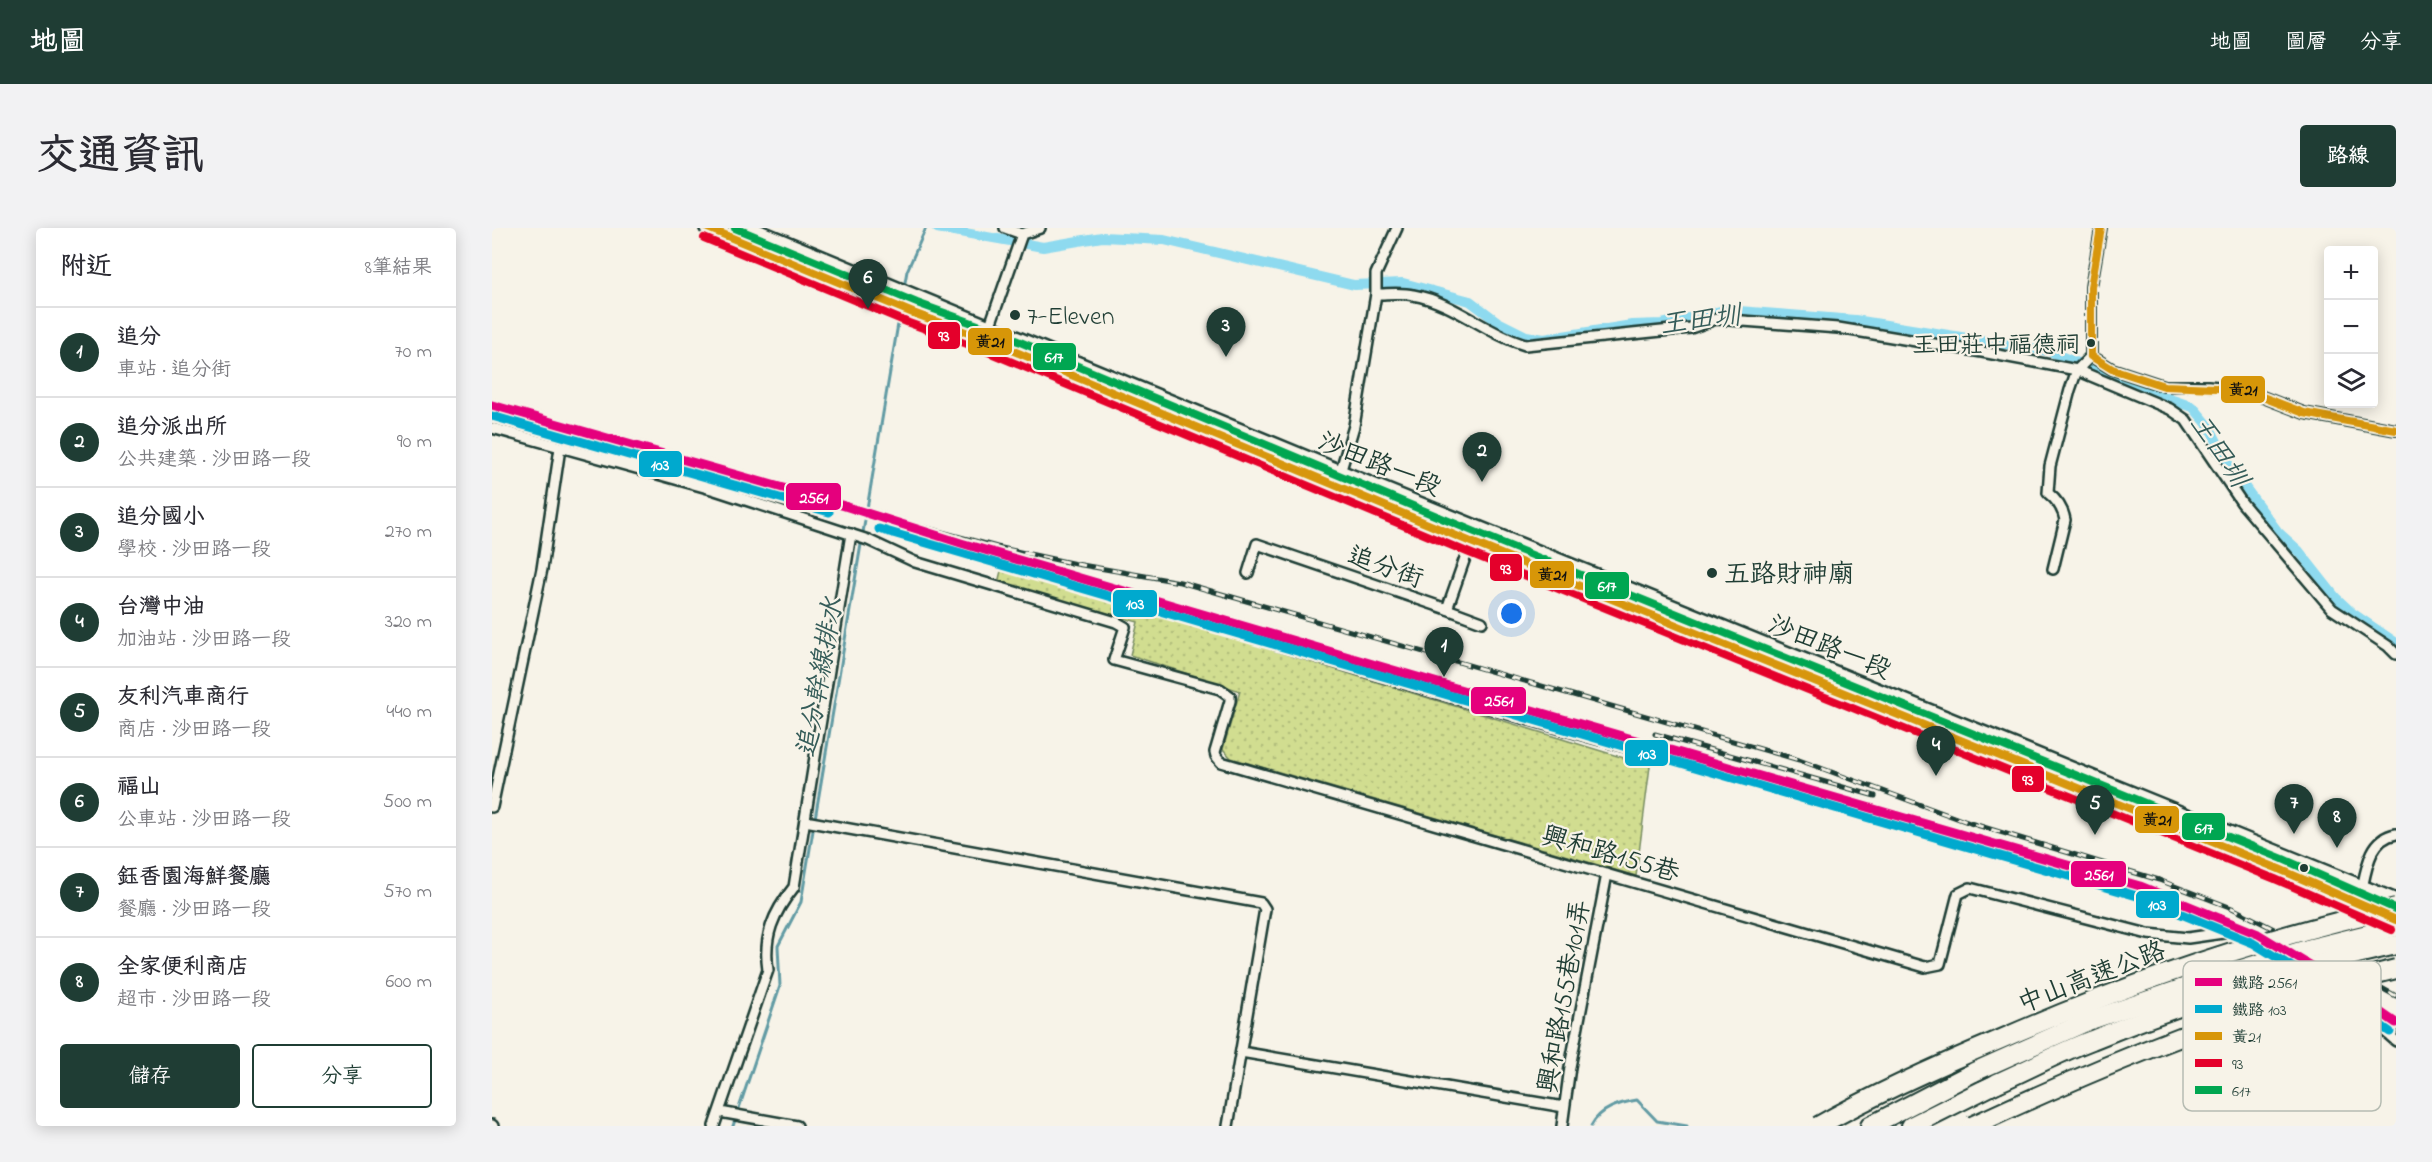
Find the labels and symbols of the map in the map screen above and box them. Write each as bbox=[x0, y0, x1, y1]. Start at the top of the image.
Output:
pin: 6 bbox=[848, 260, 887, 309]
water label: 王田圳 bbox=[1658, 297, 1746, 346]
place label: 7-Eleven bbox=[1027, 299, 1115, 337]
marker: 7-Eleven bbox=[1008, 308, 1022, 322]
pin: 3 bbox=[1206, 308, 1246, 357]
line badge: 93 bbox=[927, 321, 961, 350]
text: 93 bbox=[937, 325, 950, 349]
line badge: 黃21 bbox=[967, 327, 1013, 356]
place label: 王田莊中福德祠 bbox=[1912, 329, 2080, 364]
text: 黃21 bbox=[975, 331, 1005, 355]
marker: 王田莊中福德祠 bbox=[2085, 337, 2097, 349]
line badge: 617 bbox=[1032, 342, 1077, 371]
text: 617 bbox=[1044, 346, 1064, 370]
line badge: 黃21 bbox=[2220, 375, 2266, 404]
text: 黃21 bbox=[2228, 379, 2258, 403]
water label: 王田圳 bbox=[2179, 407, 2258, 498]
street label: 沙田路一段 bbox=[1311, 424, 1446, 508]
pin: 2 bbox=[1462, 432, 1502, 482]
line badge: 103 bbox=[638, 450, 683, 478]
text: 103 bbox=[651, 454, 670, 478]
line badge: 2561 bbox=[785, 482, 842, 511]
text: 2561 bbox=[798, 487, 830, 511]
street label: 追分街 bbox=[1342, 538, 1428, 600]
line badge: 93 bbox=[1489, 553, 1523, 582]
place label: 五路財神廟 bbox=[1724, 557, 1854, 595]
text: 93 bbox=[1499, 558, 1512, 582]
line badge: 黃21 bbox=[1529, 560, 1575, 589]
text: 黃21 bbox=[1537, 564, 1567, 588]
marker: 五路財神廟 bbox=[1705, 566, 1719, 580]
line badge: 617 bbox=[1584, 571, 1630, 600]
text: 617 bbox=[1597, 575, 1617, 599]
line badge: 103 bbox=[1112, 589, 1158, 618]
water label: 追分幹線排水 bbox=[788, 593, 855, 761]
text: 103 bbox=[1126, 593, 1145, 617]
your location bbox=[1497, 599, 1526, 628]
street label: 沙田路一段 bbox=[1761, 607, 1896, 691]
pin: 1 bbox=[1424, 628, 1464, 677]
line badge: 2561 bbox=[1470, 686, 1527, 715]
text: 2561 bbox=[1483, 690, 1515, 714]
pin: 4 bbox=[1916, 726, 1956, 776]
line badge: 103 bbox=[1624, 739, 1669, 767]
text: 103 bbox=[1638, 743, 1657, 767]
line badge: 93 bbox=[2011, 765, 2045, 793]
text: 93 bbox=[2021, 769, 2034, 793]
pin: 7 bbox=[2274, 784, 2314, 834]
pin: 5 bbox=[2076, 786, 2114, 835]
pin: 8 bbox=[2318, 798, 2356, 848]
line badge: 黃21 bbox=[2134, 805, 2180, 834]
text: 黃21 bbox=[2142, 809, 2172, 833]
line badge: 617 bbox=[2181, 812, 2226, 841]
text: 617 bbox=[2194, 817, 2214, 841]
street label: 興和路155巷 bbox=[1537, 818, 1684, 894]
line badge: 2561 bbox=[2070, 860, 2127, 888]
unlabelled marker bbox=[2298, 862, 2310, 874]
text: 2561 bbox=[2083, 864, 2115, 888]
line badge: 103 bbox=[2135, 890, 2180, 919]
text: 103 bbox=[2148, 894, 2167, 918]
street label: 興和路155巷101弄 bbox=[1530, 897, 1602, 1096]
street label: 中山高速公路 bbox=[2012, 933, 2172, 1024]
legend bbox=[2183, 961, 2381, 1111]
text: 鐵路 2561 bbox=[2232, 972, 2297, 996]
text: 鐵路 103 bbox=[2232, 999, 2287, 1023]
text: 黃21 bbox=[2232, 1026, 2261, 1050]
text: 93 bbox=[2232, 1053, 2243, 1077]
text: 617 bbox=[2232, 1080, 2251, 1104]

